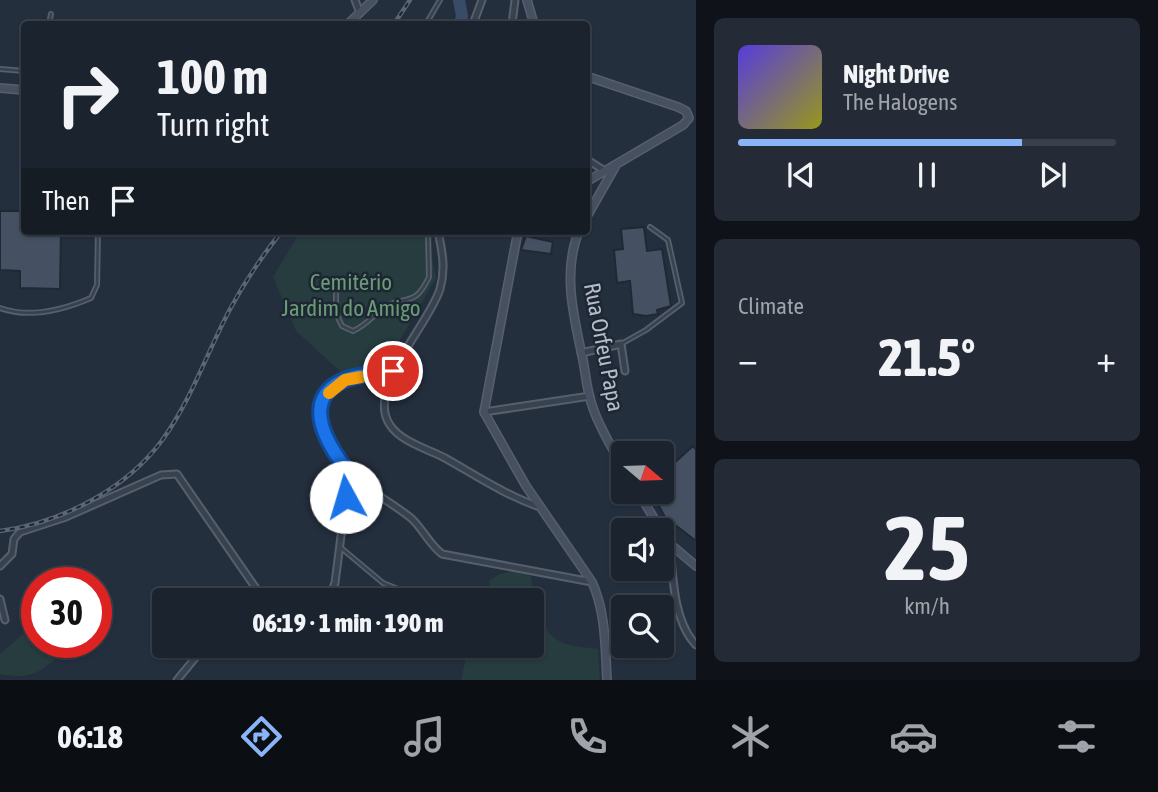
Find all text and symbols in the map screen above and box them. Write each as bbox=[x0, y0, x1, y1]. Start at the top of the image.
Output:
text: 100 m bbox=[157, 48, 268, 104]
icon: right bbox=[42, 49, 133, 140]
text: Night Drive bbox=[843, 59, 950, 89]
text: The Halogens bbox=[843, 89, 957, 115]
text: Turn right bbox=[157, 106, 270, 143]
icon: previous bbox=[782, 156, 820, 194]
icon: pause bbox=[908, 156, 946, 194]
icon: next bbox=[1034, 156, 1072, 194]
icon: arrive bbox=[104, 182, 142, 220]
text: Then bbox=[42, 186, 90, 216]
park label: Cemitério Jardim do Amigo bbox=[282, 269, 420, 321]
street label: Rua Orfeu Papa bbox=[579, 280, 629, 414]
text: Climate bbox=[738, 293, 804, 319]
text: 21.5° bbox=[879, 327, 975, 387]
text: − bbox=[738, 337, 758, 380]
text: + bbox=[1096, 337, 1116, 380]
pin bbox=[363, 341, 423, 401]
icon: arrive bbox=[374, 352, 412, 390]
north arrow bbox=[611, 441, 674, 504]
map controls bbox=[611, 441, 674, 658]
position arrow bbox=[309, 460, 383, 534]
text: 25 bbox=[884, 495, 970, 599]
button: sound bbox=[611, 518, 674, 581]
speed limit sign: 30 bbox=[21, 567, 112, 658]
text: km/h bbox=[904, 593, 950, 619]
button: search bbox=[611, 595, 674, 658]
text: 06:19 · 1 min · 190 m bbox=[253, 608, 443, 638]
icon: directions bbox=[237, 712, 286, 761]
icon: music bbox=[400, 712, 449, 761]
icon: phone bbox=[563, 712, 612, 761]
icon: climate bbox=[726, 712, 775, 761]
icon: car bbox=[889, 712, 938, 761]
icon: filters bbox=[1052, 712, 1101, 761]
text: 06:18 bbox=[57, 718, 123, 755]

